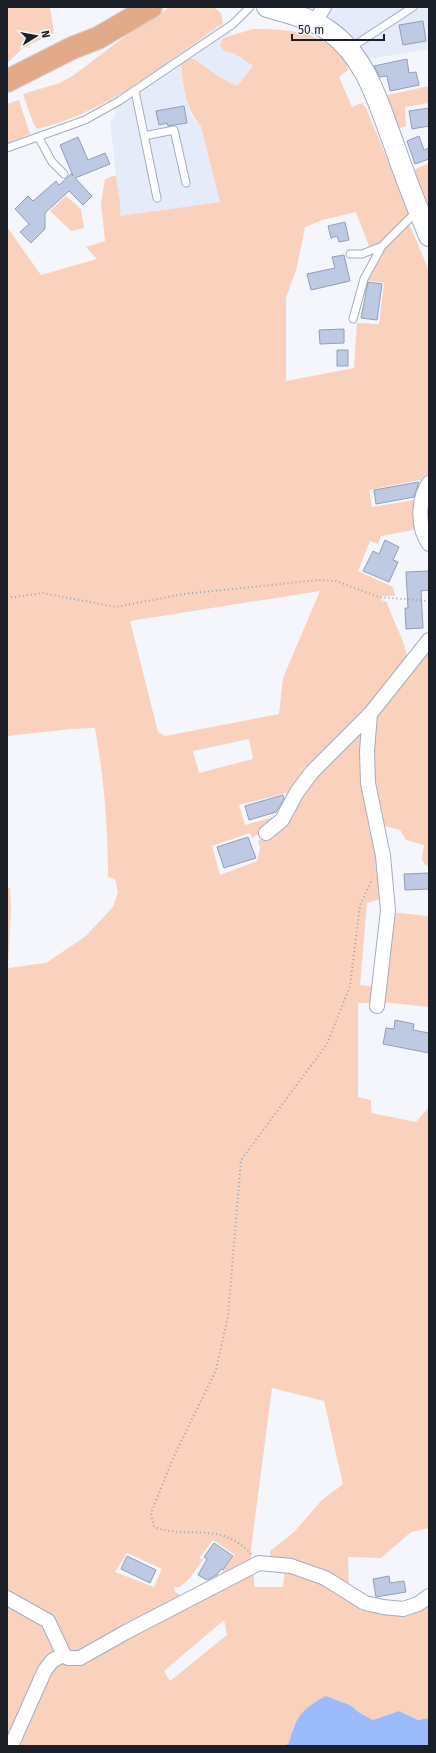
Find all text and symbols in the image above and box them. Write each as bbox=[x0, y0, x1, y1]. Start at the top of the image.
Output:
north arrow bbox=[16, 16, 56, 56]
scale bar bbox=[292, 16, 384, 42]
text: 50 m bbox=[298, 23, 324, 37]
text: N bbox=[38, 29, 52, 39]

